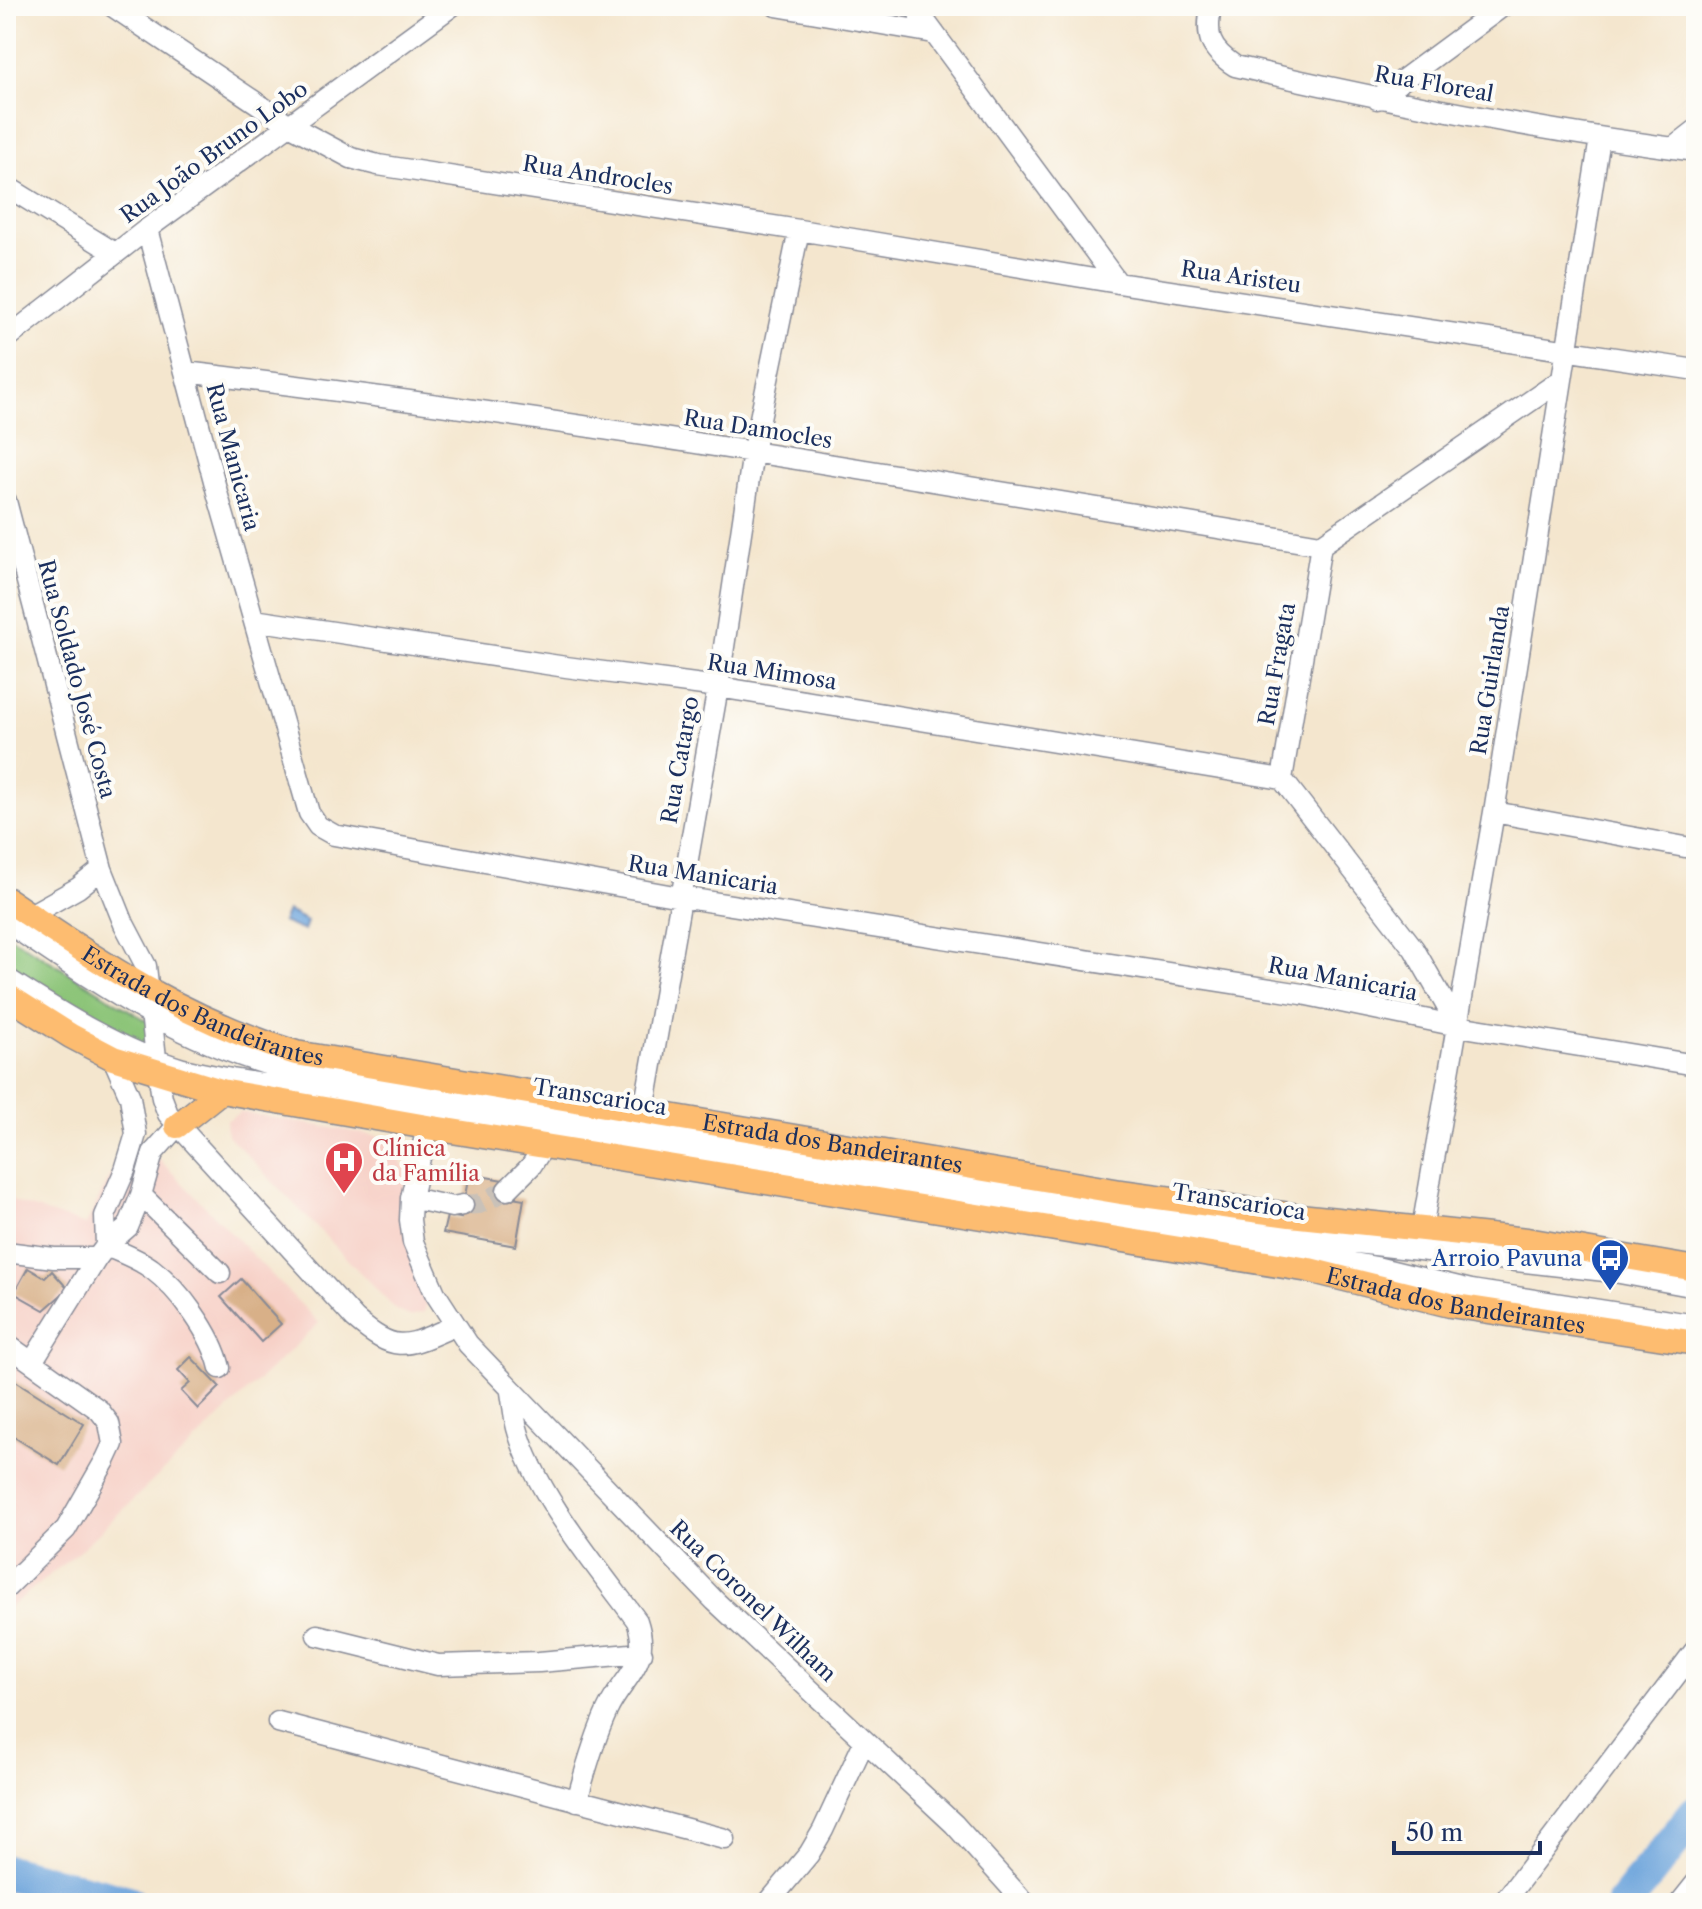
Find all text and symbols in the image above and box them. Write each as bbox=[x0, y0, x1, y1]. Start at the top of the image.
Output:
street label: Rua Floreal bbox=[1372, 60, 1496, 108]
street label: Rua João Bruno Lobo bbox=[115, 75, 313, 229]
street label: Rua Androcles bbox=[521, 150, 675, 200]
street label: Rua Aristeu bbox=[1179, 255, 1303, 299]
street label: Rua Manicaria bbox=[200, 380, 266, 534]
street label: Rua Damocles bbox=[682, 404, 834, 454]
street label: Rua Soldado José Costa bbox=[32, 557, 122, 802]
street label: Rua Fragata bbox=[1253, 600, 1301, 728]
street label: Rua Guirlanda bbox=[1465, 603, 1515, 757]
street label: Rua Mimosa bbox=[705, 648, 839, 696]
street label: Rua Catargo bbox=[656, 694, 704, 826]
street label: Rua Manicaria bbox=[626, 850, 780, 900]
street label: Estrada dos Bandeirantes bbox=[77, 940, 326, 1071]
street label: Rua Manicaria bbox=[1266, 951, 1420, 1007]
street label: Transcarioca bbox=[531, 1073, 669, 1121]
street label: Estrada dos Bandeirantes bbox=[700, 1108, 965, 1179]
place label: Clínica da Família bbox=[372, 1135, 480, 1187]
hospital icon: Clínica da Família bbox=[323, 1140, 365, 1195]
street label: Transcarioca bbox=[1170, 1178, 1308, 1226]
bus stop icon: Arroio Pavuna bbox=[1589, 1237, 1631, 1292]
place label: Arroio Pavuna bbox=[1431, 1245, 1582, 1272]
street label: Estrada dos Bandeirantes bbox=[1324, 1261, 1587, 1339]
street label: Rua Coronel Wilham bbox=[664, 1515, 842, 1688]
scale bar bbox=[1394, 1805, 1540, 1855]
text: 50 m bbox=[1406, 1818, 1463, 1847]

